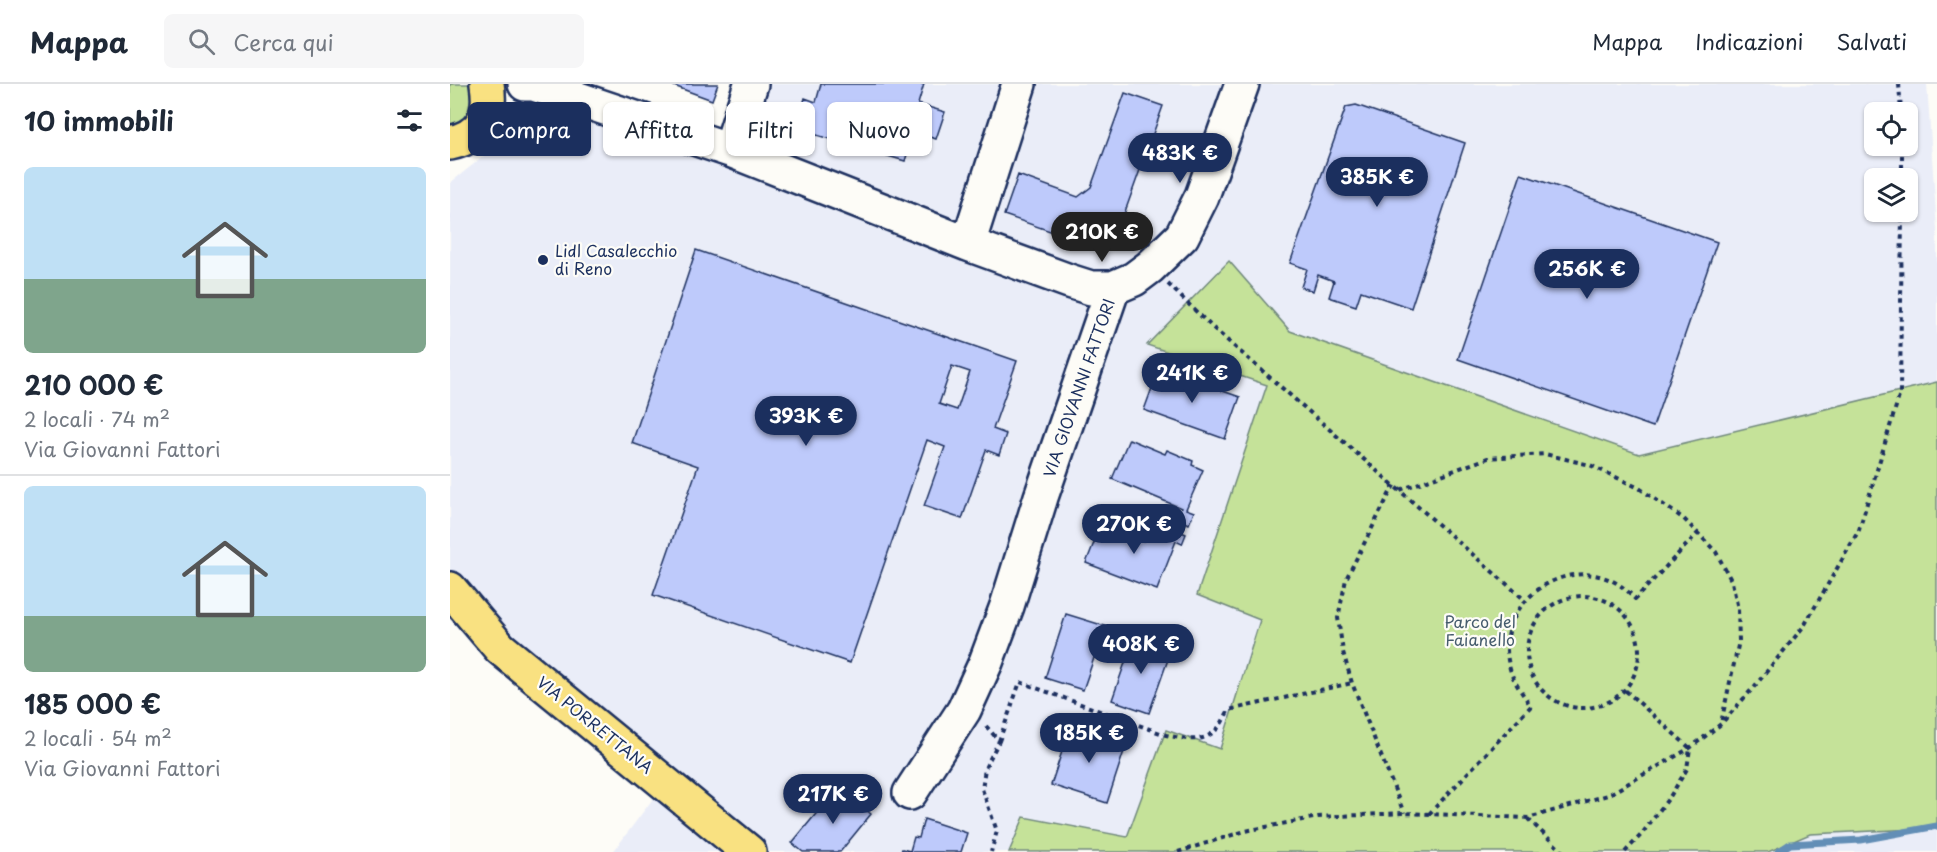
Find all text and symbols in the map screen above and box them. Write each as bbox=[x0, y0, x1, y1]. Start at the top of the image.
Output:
search box bbox=[164, 14, 584, 68]
text: Mappa bbox=[30, 20, 128, 63]
icon: search bbox=[185, 25, 218, 58]
text: Cerca qui bbox=[233, 25, 334, 58]
text: Mappa bbox=[1592, 25, 1662, 57]
text: Indicazioni bbox=[1695, 25, 1803, 57]
text: Salvati bbox=[1836, 25, 1907, 57]
text: 10 immobili bbox=[24, 101, 174, 140]
chip: Compra bbox=[468, 102, 591, 156]
chip: Affitta bbox=[603, 102, 714, 156]
chip: Filtri bbox=[726, 102, 815, 156]
chip: Nuovo bbox=[827, 102, 932, 156]
map controls bbox=[1864, 102, 1918, 222]
button: locate bbox=[1864, 102, 1918, 156]
icon: filters bbox=[393, 104, 426, 137]
pin: 483K € bbox=[1131, 133, 1229, 184]
text: 483K € bbox=[1142, 137, 1218, 167]
pin: 385K € bbox=[1328, 157, 1426, 208]
text: 385K € bbox=[1340, 161, 1414, 191]
button: layers bbox=[1864, 168, 1918, 222]
icon: home bbox=[171, 206, 279, 314]
pin: 210K € bbox=[1053, 212, 1151, 263]
text: 210K € bbox=[1065, 216, 1139, 246]
place label: Lidl Casalecchio di Reno bbox=[555, 238, 677, 280]
pin: 256K € bbox=[1538, 249, 1636, 300]
marker: Lidl Casalecchio di Reno bbox=[536, 253, 550, 267]
text: 256K € bbox=[1548, 253, 1626, 283]
street label: VIA GIOVANNI FATTORI bbox=[1036, 295, 1120, 480]
pin: 241K € bbox=[1143, 353, 1241, 404]
text: 241K € bbox=[1156, 357, 1228, 387]
text: 210 000 € bbox=[24, 365, 164, 404]
pin: 393K € bbox=[757, 396, 855, 447]
text: 393K € bbox=[769, 400, 843, 430]
text: 2 locali · 74 m² bbox=[24, 404, 170, 434]
text: Via Giovanni Fattori bbox=[24, 434, 220, 464]
pin: 270K € bbox=[1085, 504, 1183, 555]
text: 270K € bbox=[1096, 508, 1172, 538]
icon: home bbox=[171, 525, 279, 633]
park label: Parco del Faianello bbox=[1444, 609, 1516, 651]
pin: 408K € bbox=[1092, 624, 1190, 675]
text: 408K € bbox=[1102, 628, 1180, 658]
street label: VIA PORRETTANA bbox=[532, 670, 659, 779]
text: 185 000 € bbox=[24, 684, 161, 723]
pin: 185K € bbox=[1040, 713, 1138, 764]
text: 185K € bbox=[1054, 717, 1124, 747]
text: 2 locali · 54 m² bbox=[24, 723, 172, 753]
text: Via Giovanni Fattori bbox=[24, 753, 220, 783]
pin: 217K € bbox=[784, 774, 882, 825]
text: 217K € bbox=[797, 778, 869, 808]

